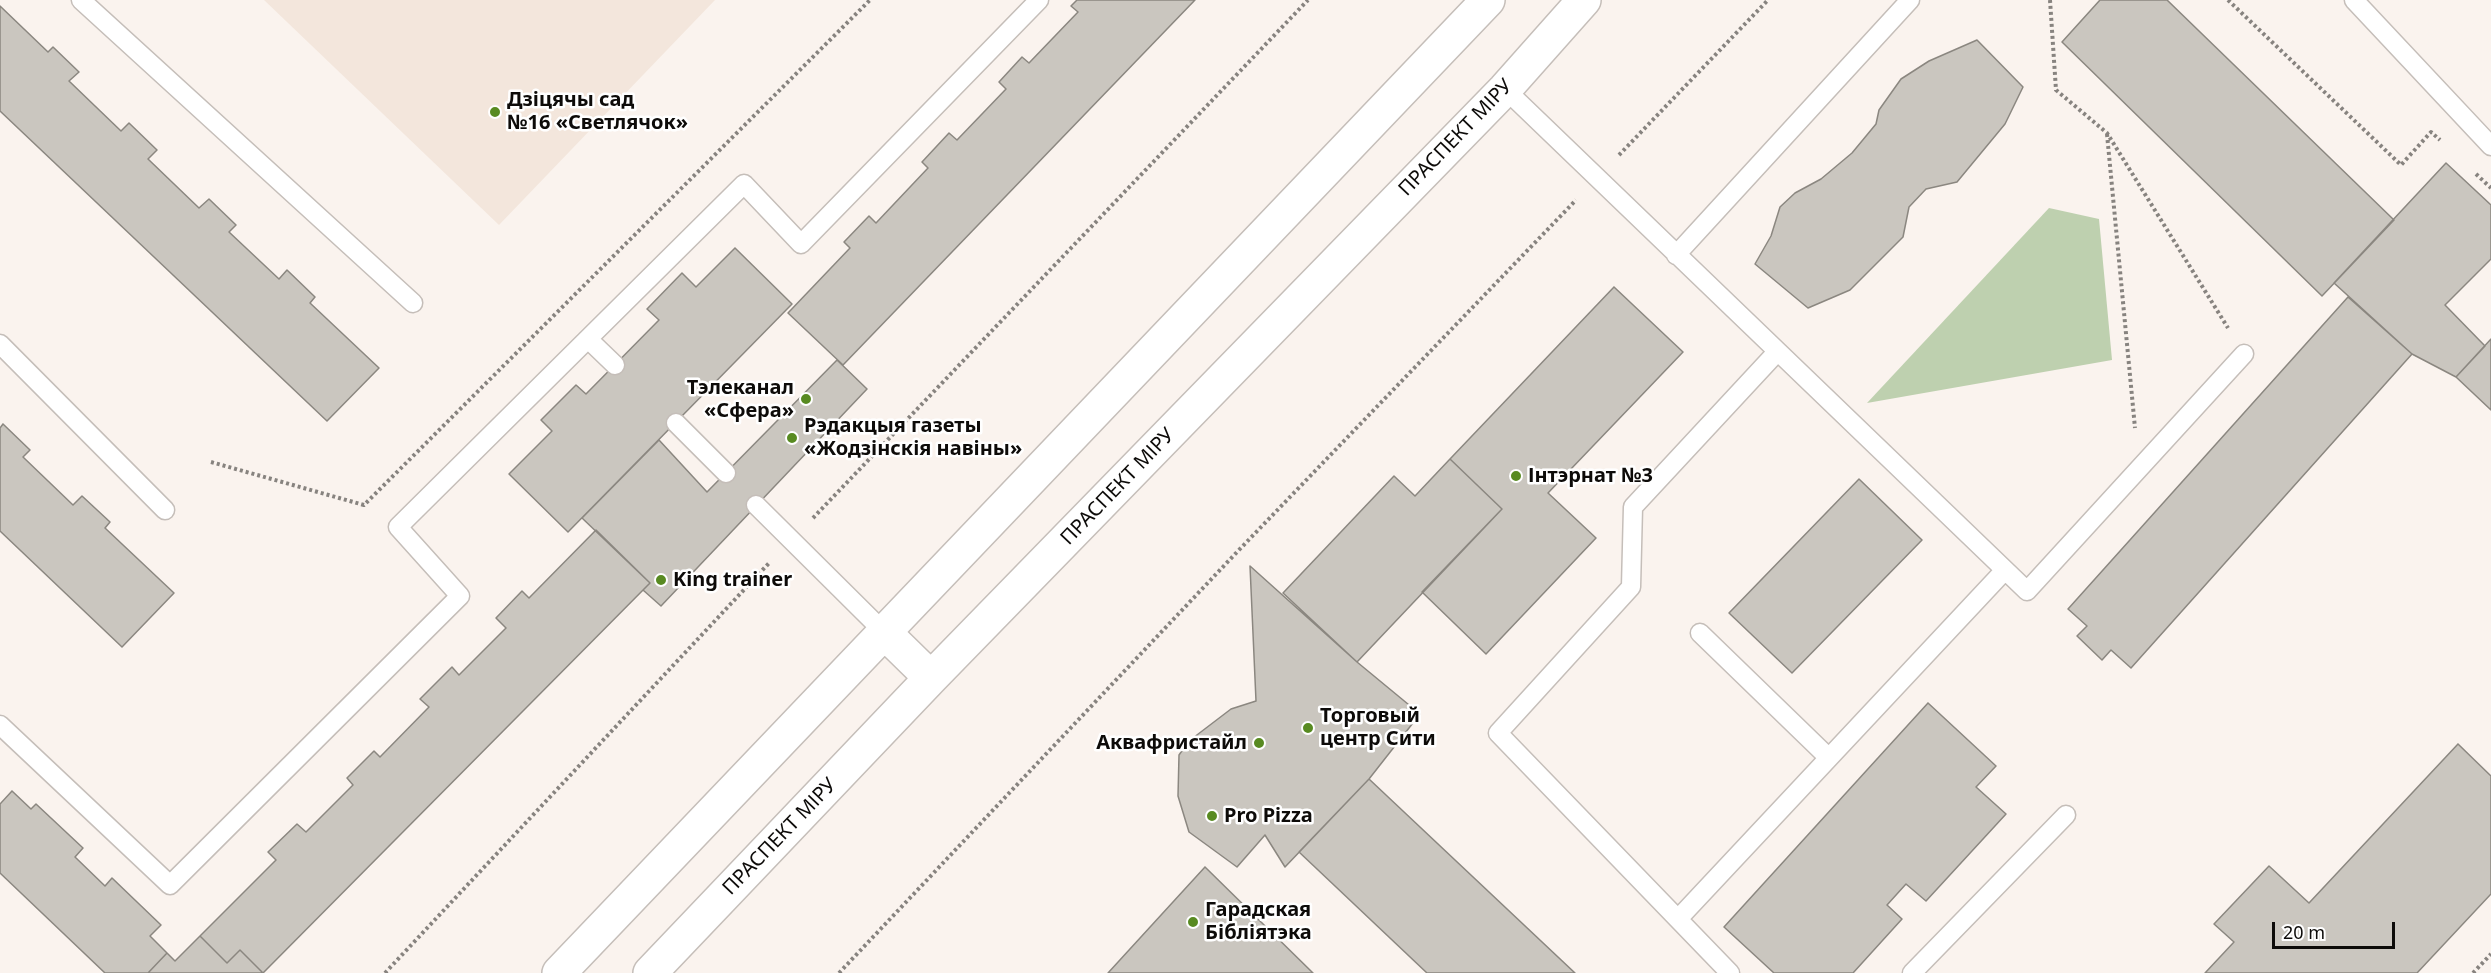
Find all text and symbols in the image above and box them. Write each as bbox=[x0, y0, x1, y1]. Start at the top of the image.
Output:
street label: ПРАСПЕКТ МІРУ bbox=[1394, 75, 1518, 201]
place label: Дзіцячы сад №16 «Светлячок» bbox=[507, 88, 688, 135]
marker: Дзіцячы сад №16 «Светлячок» bbox=[488, 105, 502, 119]
place label: Тэлеканал «Сфера» bbox=[687, 376, 794, 423]
marker: Тэлеканал «Сфера» bbox=[799, 392, 813, 406]
place label: Рэдакцыя газеты «Жодзінскія навіны» bbox=[804, 414, 1022, 461]
street label: ПРАСПЕКТ МІРУ bbox=[1056, 424, 1180, 550]
marker: Рэдакцыя газеты «Жодзінскія навіны» bbox=[785, 431, 799, 445]
place label: Інтэрнат №3 bbox=[1528, 464, 1653, 488]
marker: Інтэрнат №3 bbox=[1509, 469, 1523, 483]
place label: King trainer bbox=[673, 568, 792, 592]
marker: King trainer bbox=[654, 573, 668, 587]
place label: Торговый центр Сити bbox=[1320, 704, 1436, 751]
marker: Торговый центр Сити bbox=[1301, 721, 1315, 735]
place label: Аквафристайл bbox=[1096, 731, 1247, 755]
marker: Аквафристайл bbox=[1252, 736, 1266, 750]
street label: ПРАСПЕКТ МІРУ bbox=[718, 774, 842, 900]
place label: Pro Pizza bbox=[1224, 804, 1313, 828]
marker: Pro Pizza bbox=[1205, 809, 1219, 823]
place label: Гарадская Бібліятэка bbox=[1205, 898, 1312, 945]
scale bar bbox=[2275, 910, 2398, 948]
marker: Гарадская Бібліятэка bbox=[1186, 915, 1200, 929]
text: 20 m bbox=[2283, 920, 2325, 944]

